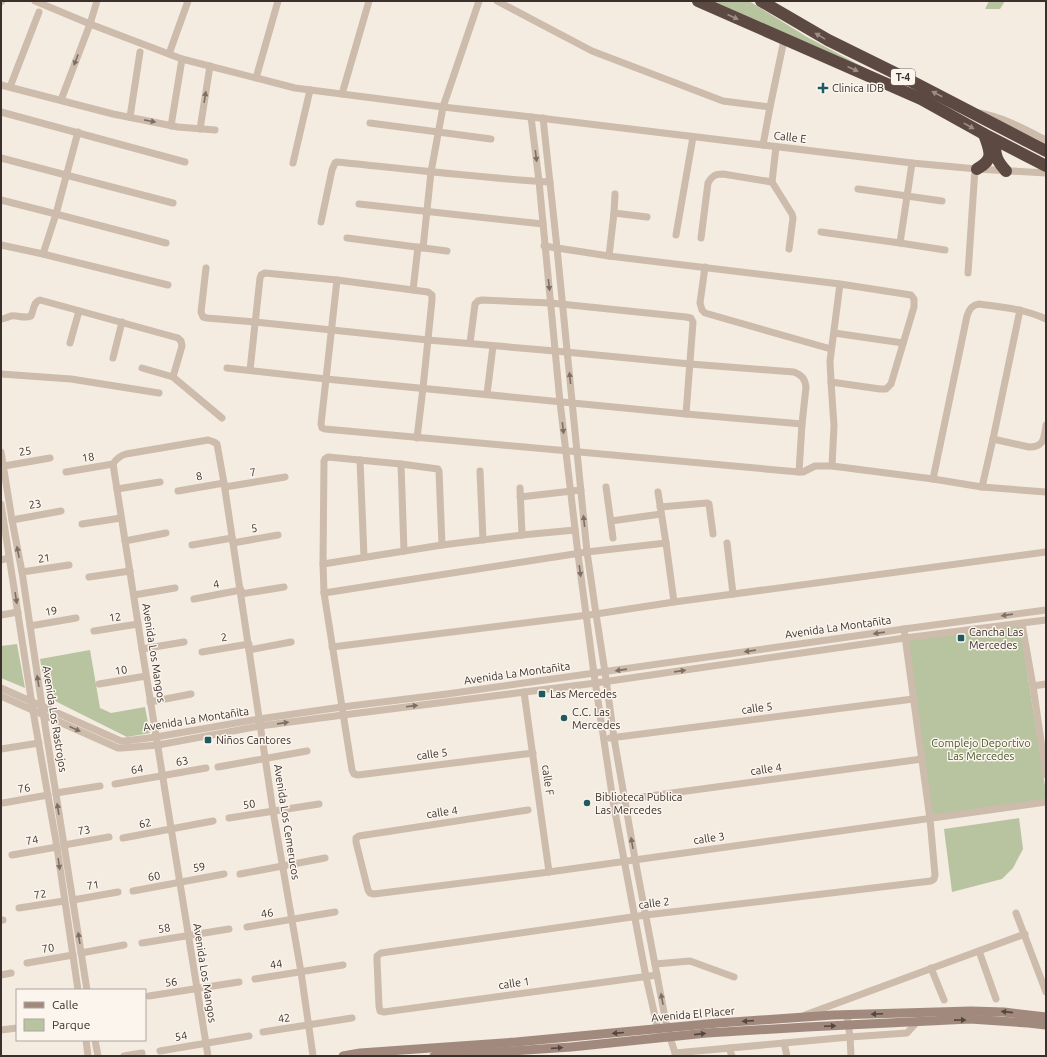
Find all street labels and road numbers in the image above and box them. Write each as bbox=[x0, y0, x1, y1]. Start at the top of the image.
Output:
road number: T-4 bbox=[891, 69, 915, 85]
street label: Calle E bbox=[773, 129, 807, 145]
street label: 25 bbox=[18, 444, 32, 458]
street label: 18 bbox=[81, 450, 95, 464]
street label: 7 bbox=[249, 466, 257, 478]
street label: 8 bbox=[195, 470, 203, 482]
street label: 23 bbox=[28, 497, 42, 511]
street label: 5 bbox=[250, 522, 258, 534]
street label: 21 bbox=[37, 551, 51, 565]
street label: 4 bbox=[212, 578, 220, 590]
street label: Avenida Los Mangos bbox=[140, 603, 168, 704]
street label: 19 bbox=[44, 604, 58, 618]
street label: 12 bbox=[108, 610, 122, 624]
street label: Avenida La Montañita bbox=[784, 614, 892, 640]
street label: 2 bbox=[220, 631, 228, 643]
street label: Avenida La Montañita bbox=[463, 660, 571, 686]
street label: 10 bbox=[114, 663, 128, 677]
street label: Avenida Los Rastrojos bbox=[41, 665, 69, 773]
street label: calle 5 bbox=[741, 700, 773, 716]
street label: Avenida La Montañita bbox=[142, 705, 250, 733]
street label: calle 5 bbox=[416, 746, 448, 762]
street label: 63 bbox=[175, 754, 189, 768]
street label: calle 4 bbox=[750, 761, 782, 777]
street label: 64 bbox=[130, 762, 144, 776]
street label: Avenida Los Cemerucos bbox=[272, 764, 302, 881]
street label: calle F bbox=[540, 764, 556, 796]
street label: 76 bbox=[17, 781, 31, 795]
street label: 50 bbox=[242, 797, 256, 811]
street label: calle 4 bbox=[426, 804, 458, 820]
street label: 62 bbox=[138, 816, 152, 830]
street label: 73 bbox=[77, 823, 91, 837]
street label: calle 3 bbox=[693, 830, 725, 846]
street label: 74 bbox=[25, 833, 39, 847]
street label: 59 bbox=[192, 860, 206, 874]
street label: 60 bbox=[147, 869, 161, 883]
street label: 71 bbox=[86, 878, 100, 892]
street label: 72 bbox=[33, 887, 47, 901]
street label: calle 2 bbox=[638, 895, 670, 911]
street label: 46 bbox=[260, 906, 274, 920]
street label: 58 bbox=[157, 921, 171, 935]
street label: Avenida Los Mangos bbox=[191, 923, 219, 1024]
street label: 70 bbox=[41, 941, 55, 955]
street label: 44 bbox=[269, 957, 283, 971]
street label: 56 bbox=[164, 975, 178, 989]
street label: calle 1 bbox=[498, 975, 530, 991]
street label: Avenida El Placer bbox=[651, 1004, 736, 1024]
street label: 42 bbox=[277, 1011, 291, 1025]
street label: 54 bbox=[174, 1029, 188, 1043]

